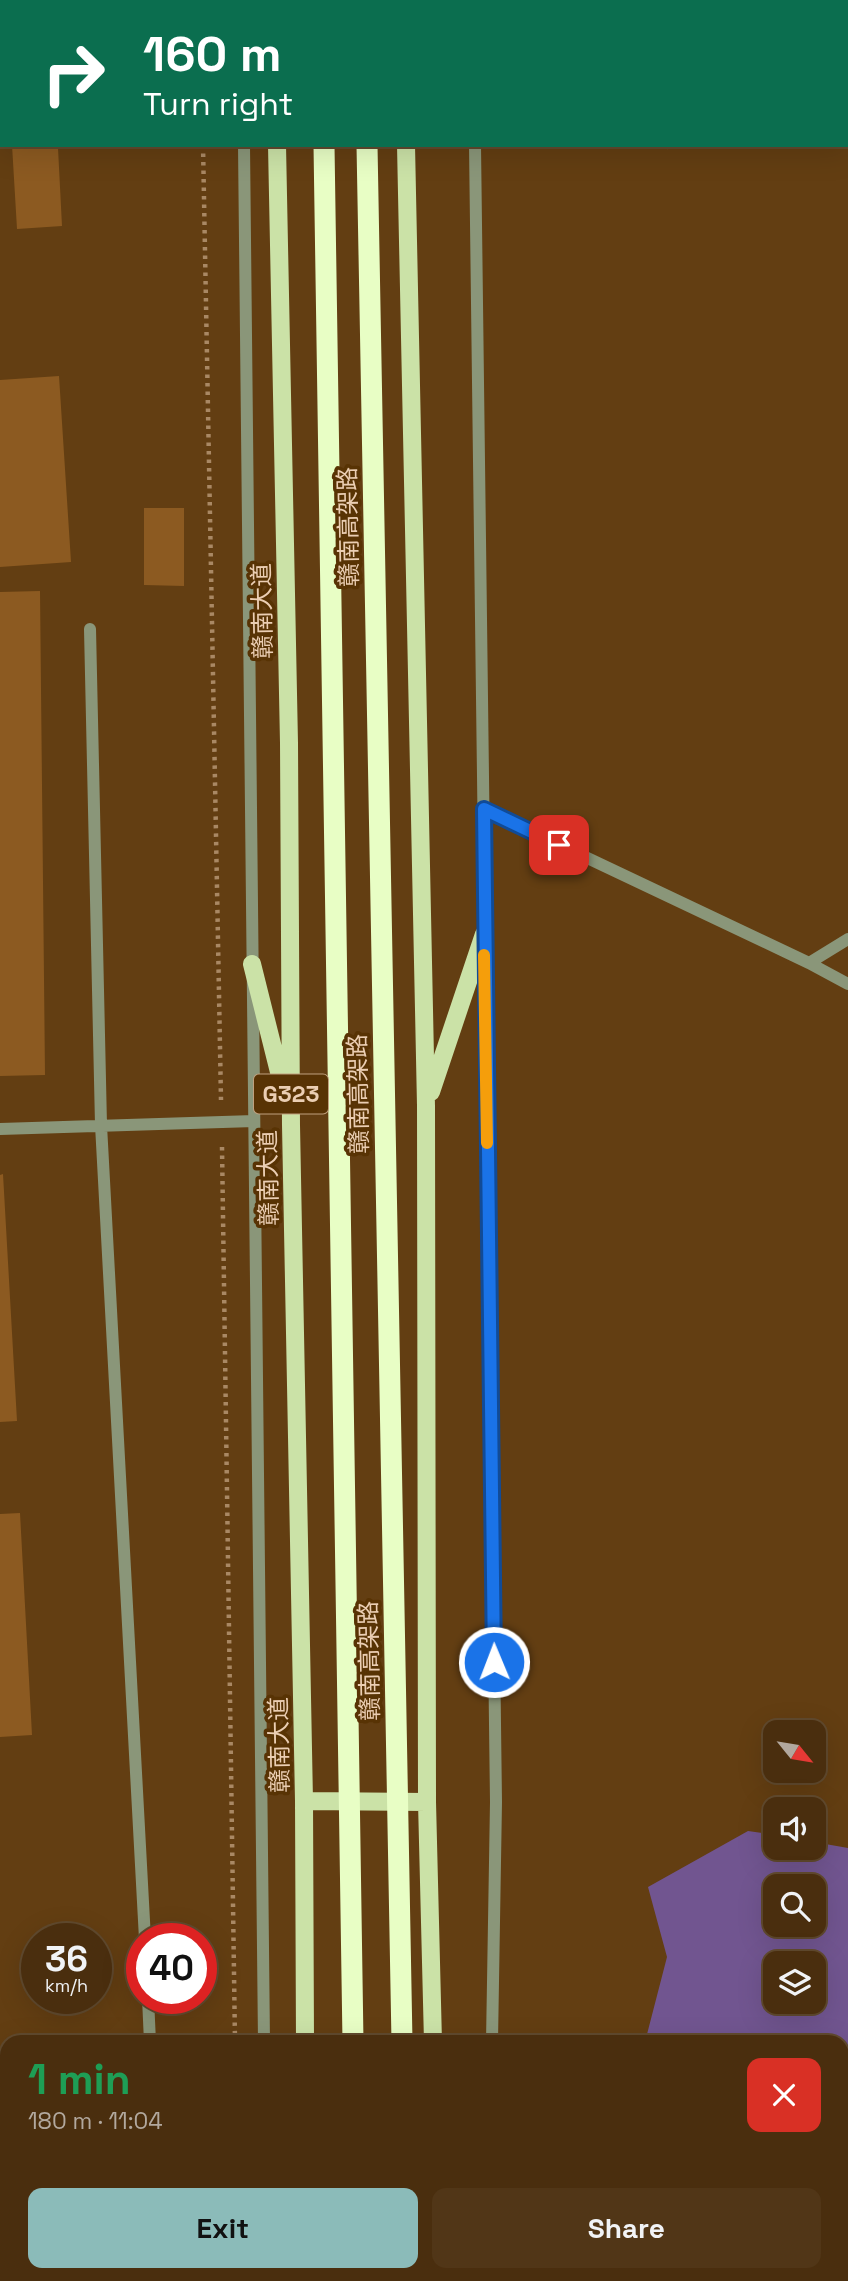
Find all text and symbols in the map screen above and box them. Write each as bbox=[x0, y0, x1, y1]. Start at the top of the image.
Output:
text: 160 m bbox=[143, 23, 281, 85]
icon: right bbox=[28, 28, 119, 119]
text: Turn right bbox=[143, 84, 293, 124]
street label: 赣南高架路 bbox=[331, 467, 365, 587]
street label: 赣南大道 bbox=[246, 563, 278, 659]
pin bbox=[529, 815, 589, 875]
icon: arrive bbox=[540, 826, 578, 864]
street label: 赣南高架路 bbox=[341, 1034, 375, 1154]
road number: G323 bbox=[254, 1074, 328, 1114]
street label: 赣南大道 bbox=[252, 1130, 284, 1226]
street label: 赣南高架路 bbox=[352, 1601, 386, 1721]
position arrow bbox=[457, 1625, 531, 1699]
street label: 赣南大道 bbox=[263, 1697, 295, 1793]
north arrow bbox=[763, 1720, 826, 1783]
map controls bbox=[763, 1720, 826, 2014]
button: sound bbox=[763, 1797, 826, 1860]
button: search bbox=[763, 1874, 826, 1937]
speed limit sign: 40 bbox=[126, 1923, 217, 2014]
text: 36 bbox=[45, 1937, 88, 1981]
button: layers bbox=[763, 1951, 826, 2014]
text: km/h bbox=[45, 1974, 88, 1997]
text: 1 min bbox=[28, 2053, 131, 2106]
button: close bbox=[747, 2058, 821, 2132]
text: 180 m · 11:04 bbox=[28, 2106, 163, 2136]
button: Exit bbox=[28, 2188, 418, 2268]
button: Share bbox=[432, 2188, 821, 2268]

